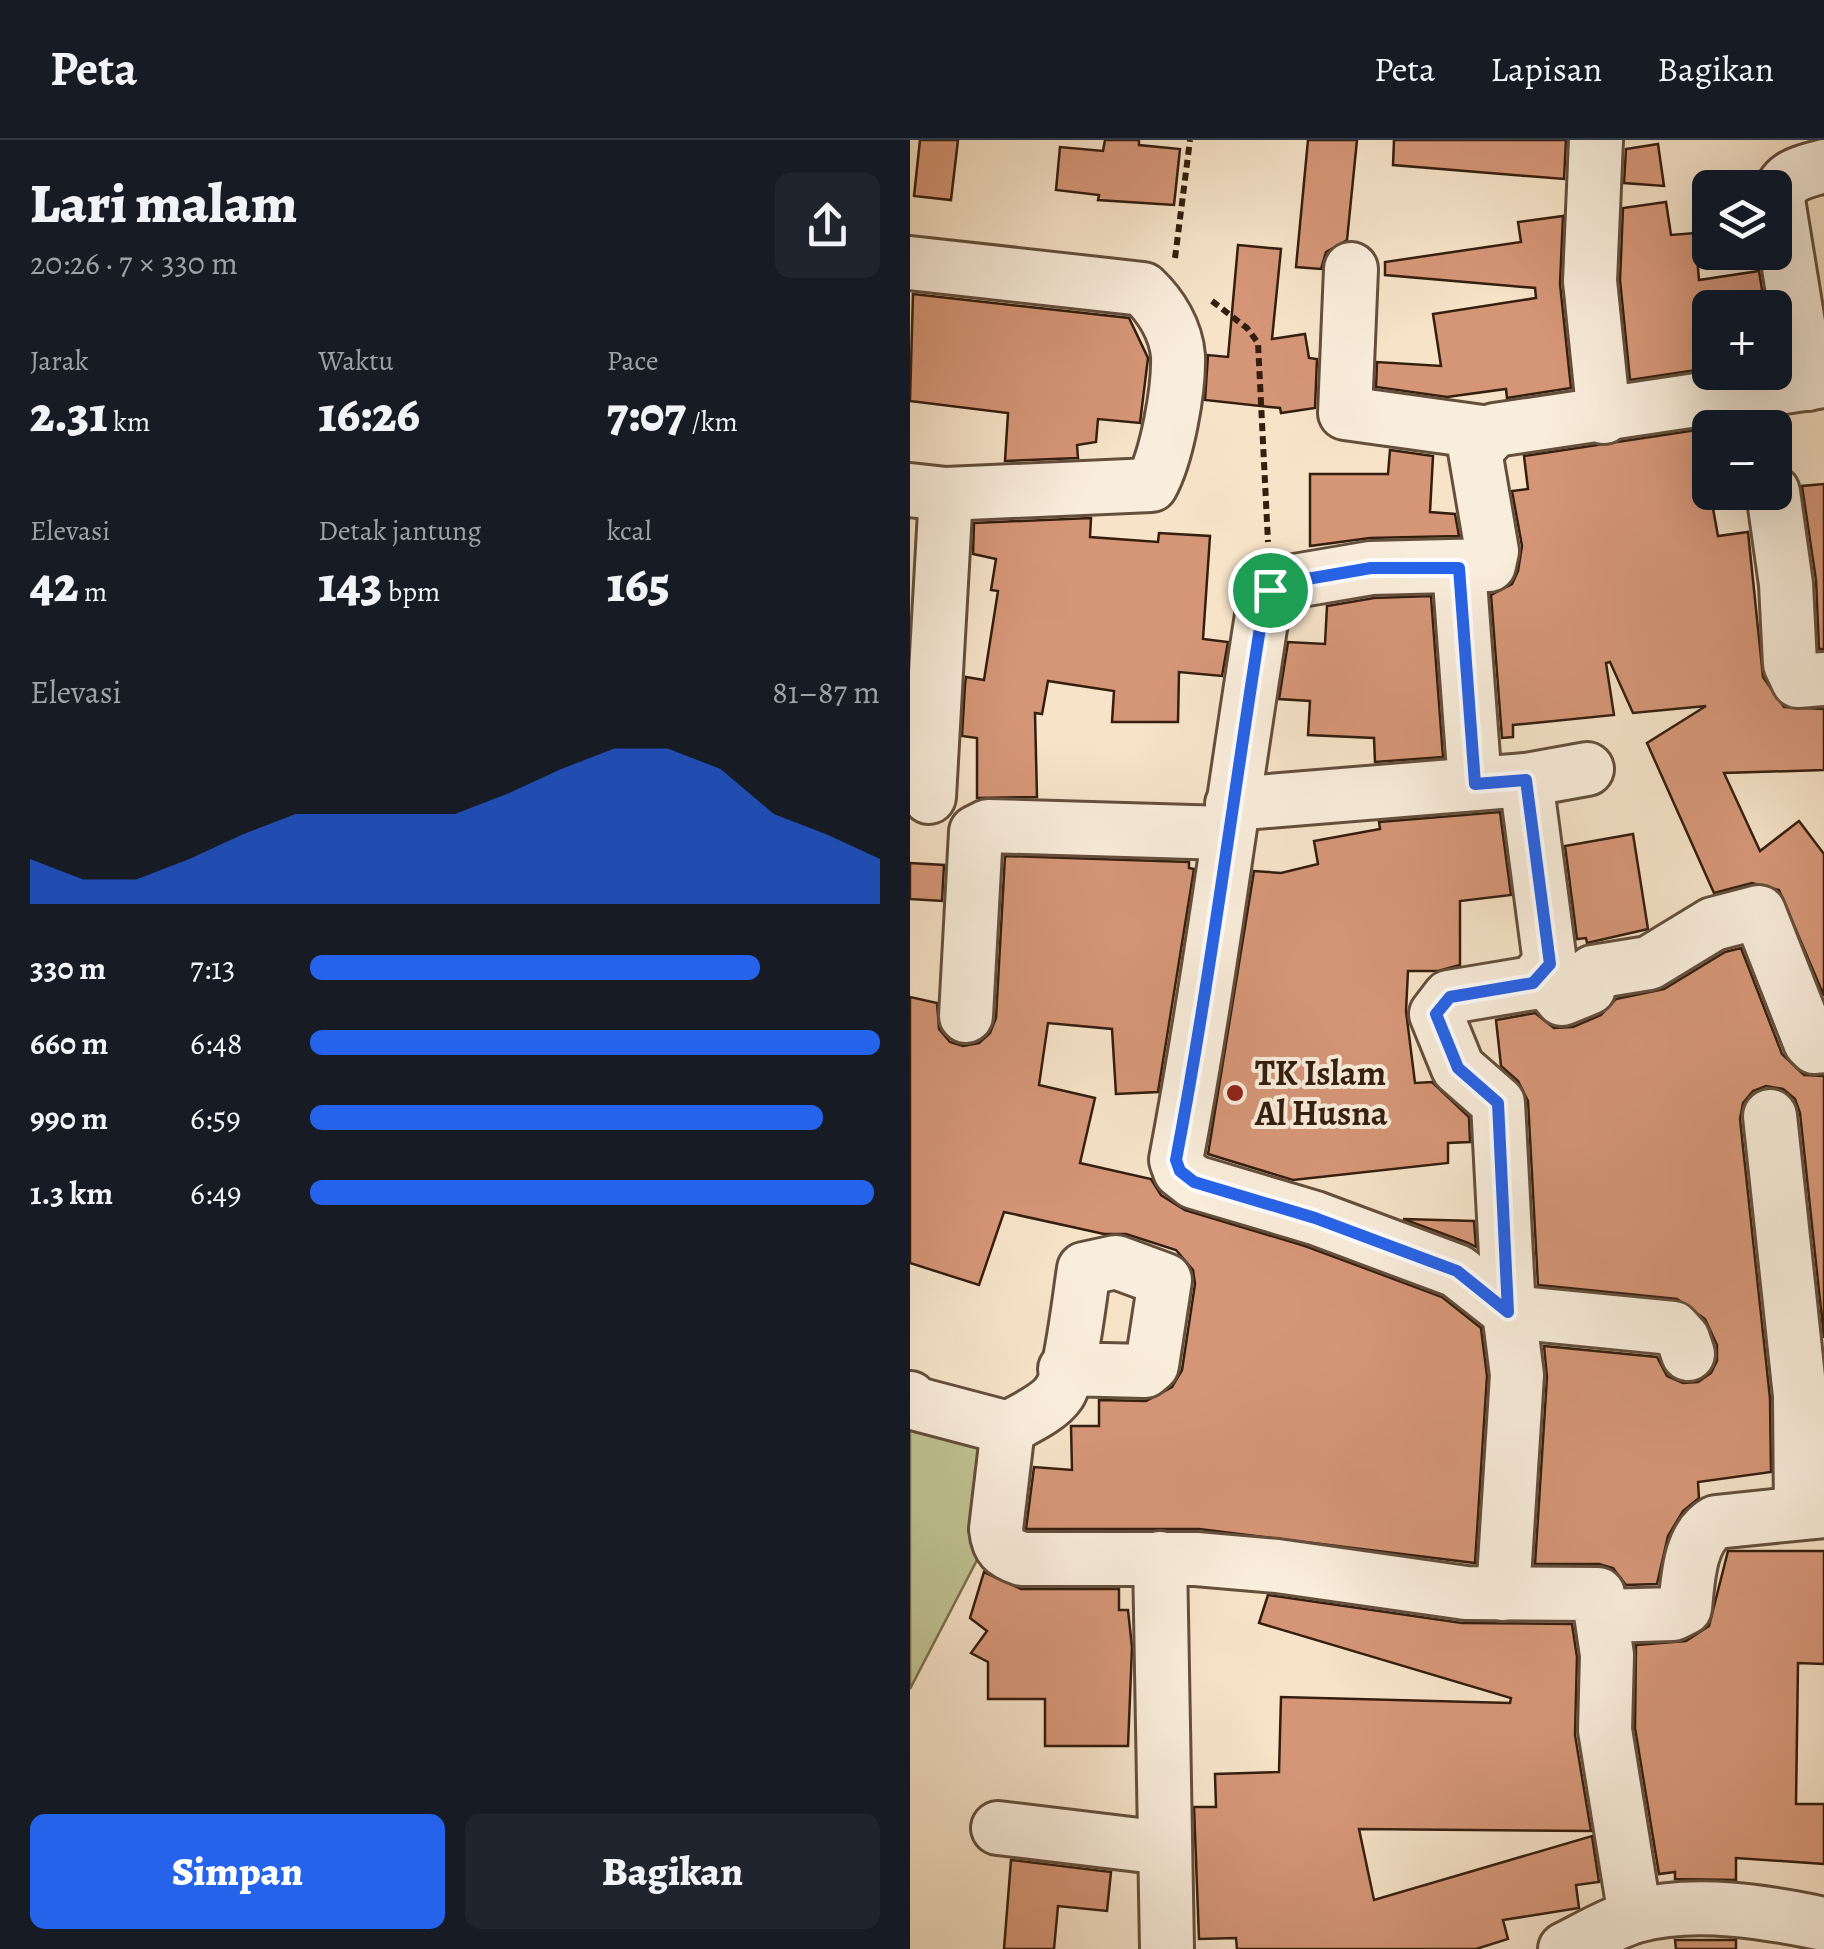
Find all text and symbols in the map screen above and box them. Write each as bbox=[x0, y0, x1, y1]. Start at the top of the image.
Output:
text: Peta bbox=[50, 36, 137, 102]
text: Peta bbox=[1374, 45, 1435, 93]
text: Lapisan bbox=[1490, 45, 1602, 93]
text: Bagikan bbox=[1657, 45, 1774, 93]
text: Lari malam bbox=[30, 166, 297, 241]
map controls bbox=[1692, 170, 1792, 510]
button: layers bbox=[1692, 170, 1792, 270]
button: share bbox=[775, 173, 880, 278]
text: 20:26 · 7 × 330 m bbox=[30, 241, 238, 285]
button: + bbox=[1692, 290, 1792, 390]
text: Jarak bbox=[30, 342, 89, 380]
text: Waktu bbox=[318, 342, 394, 380]
text: Pace bbox=[607, 342, 659, 380]
text: 2.31 bbox=[30, 380, 108, 448]
text: 16:26 bbox=[318, 380, 420, 448]
text: 7:07 bbox=[607, 380, 686, 448]
text: km bbox=[108, 403, 150, 441]
text: /km bbox=[686, 403, 738, 441]
button: − bbox=[1692, 410, 1792, 510]
text: Elevasi bbox=[30, 512, 110, 550]
text: Detak jantung bbox=[318, 512, 481, 550]
text: kcal bbox=[607, 512, 652, 550]
pin bbox=[1228, 548, 1313, 633]
text: 42 bbox=[30, 550, 78, 618]
text: 143 bbox=[318, 550, 382, 618]
text: 165 bbox=[607, 550, 670, 618]
icon: arrive bbox=[1243, 563, 1298, 618]
text: m bbox=[78, 573, 107, 611]
text: bpm bbox=[382, 573, 440, 611]
text: Elevasi bbox=[30, 670, 122, 714]
text: 81–87 m bbox=[772, 670, 880, 714]
text: 330 m bbox=[30, 946, 106, 990]
text: 7:13 bbox=[190, 946, 235, 990]
text: 660 m bbox=[30, 1021, 108, 1065]
text: 6:48 bbox=[190, 1021, 242, 1065]
place label: TK Islam Al Husna bbox=[1254, 1049, 1388, 1137]
marker: TK Islam Al Husna bbox=[1224, 1082, 1246, 1104]
text: 990 m bbox=[30, 1096, 108, 1140]
text: 6:59 bbox=[190, 1096, 241, 1140]
text: 1.3 km bbox=[30, 1171, 113, 1215]
text: 6:49 bbox=[190, 1171, 241, 1215]
button: Simpan bbox=[30, 1814, 445, 1929]
button: Bagikan bbox=[465, 1814, 880, 1929]

